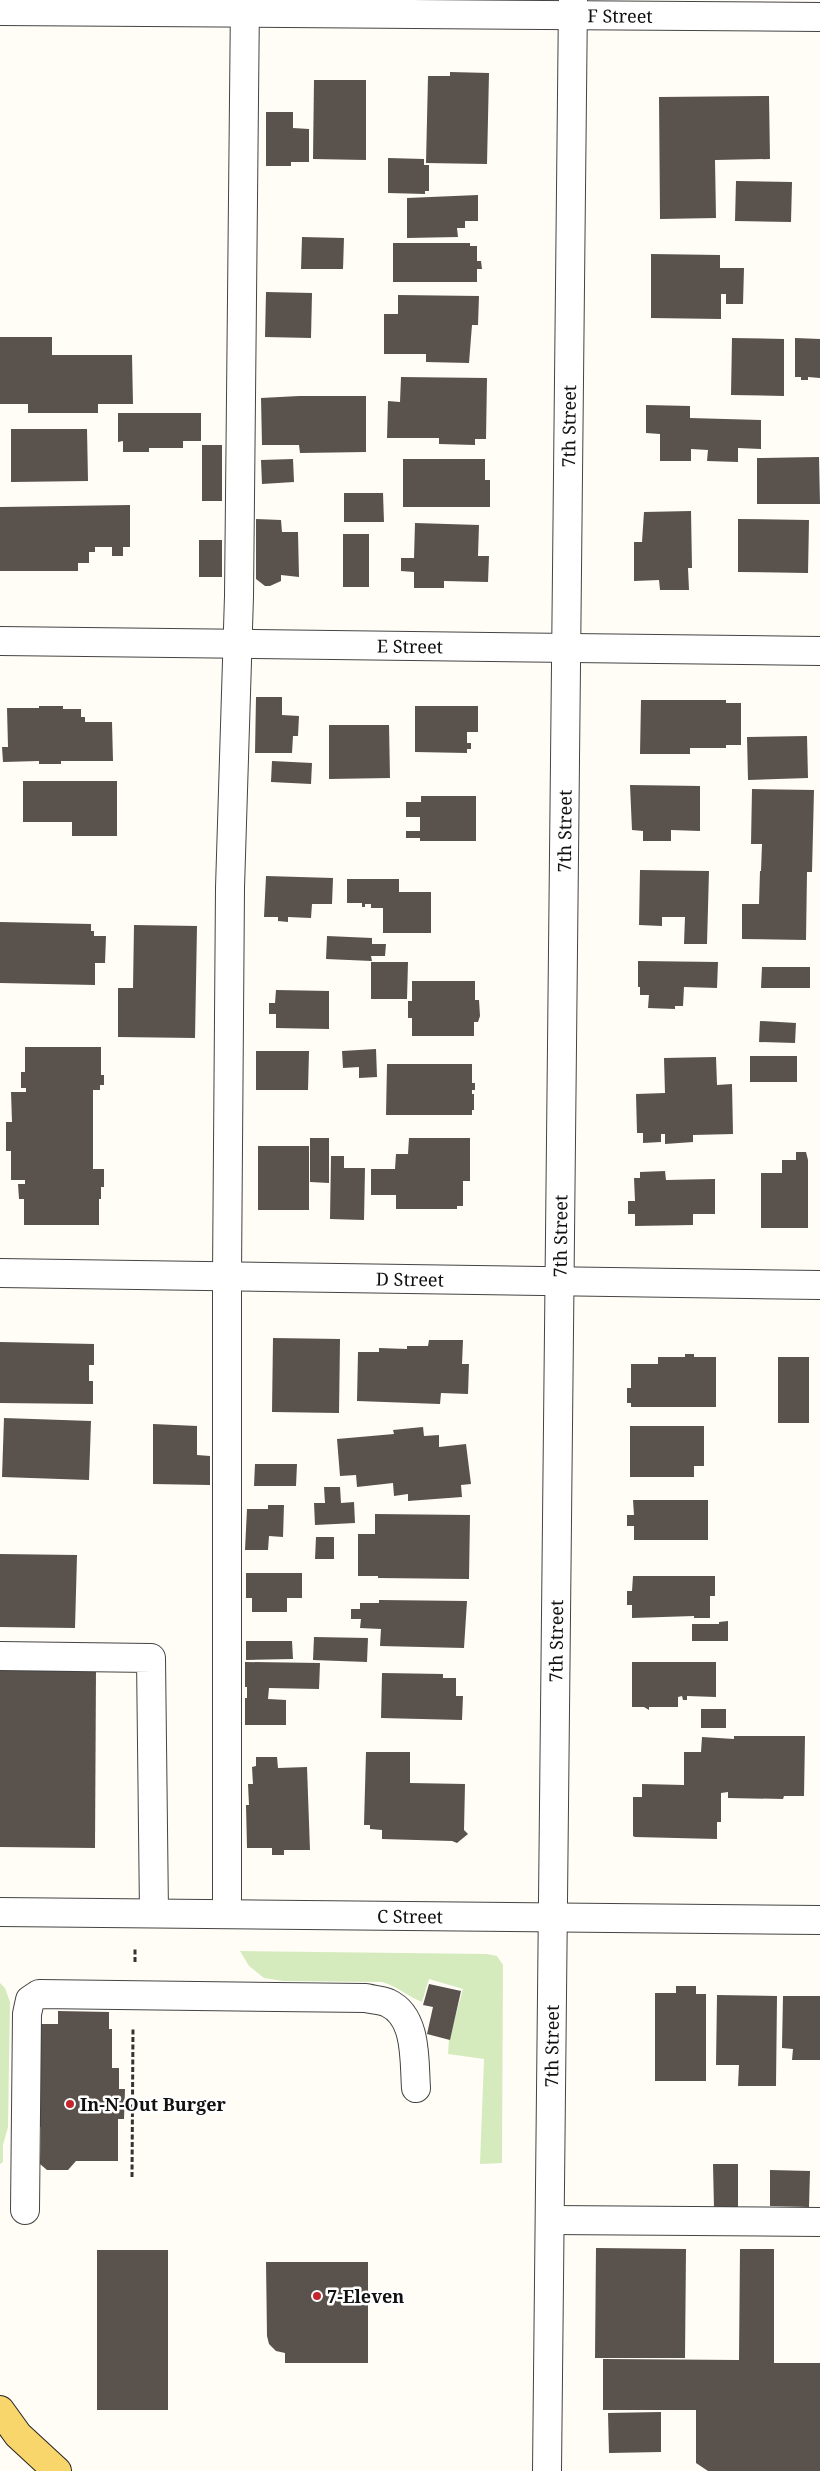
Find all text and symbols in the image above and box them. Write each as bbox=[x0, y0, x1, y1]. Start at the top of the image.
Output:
street label: F Street bbox=[587, 3, 653, 28]
street label: 7th Street bbox=[556, 385, 581, 468]
street label: E Street bbox=[377, 634, 443, 658]
street label: 7th Street bbox=[552, 790, 577, 873]
street label: 7th Street bbox=[548, 1195, 572, 1278]
street label: D Street bbox=[376, 1267, 444, 1291]
street label: 7th Street bbox=[543, 1600, 568, 1683]
street label: C Street bbox=[377, 1904, 443, 1928]
street label: 7th Street bbox=[539, 2005, 564, 2088]
place label: In-N-Out Burger bbox=[80, 2092, 227, 2116]
marker: In-N-Out Burger bbox=[64, 2098, 76, 2110]
place label: 7-Eleven bbox=[327, 2284, 404, 2308]
marker: 7-Eleven bbox=[311, 2290, 323, 2302]

